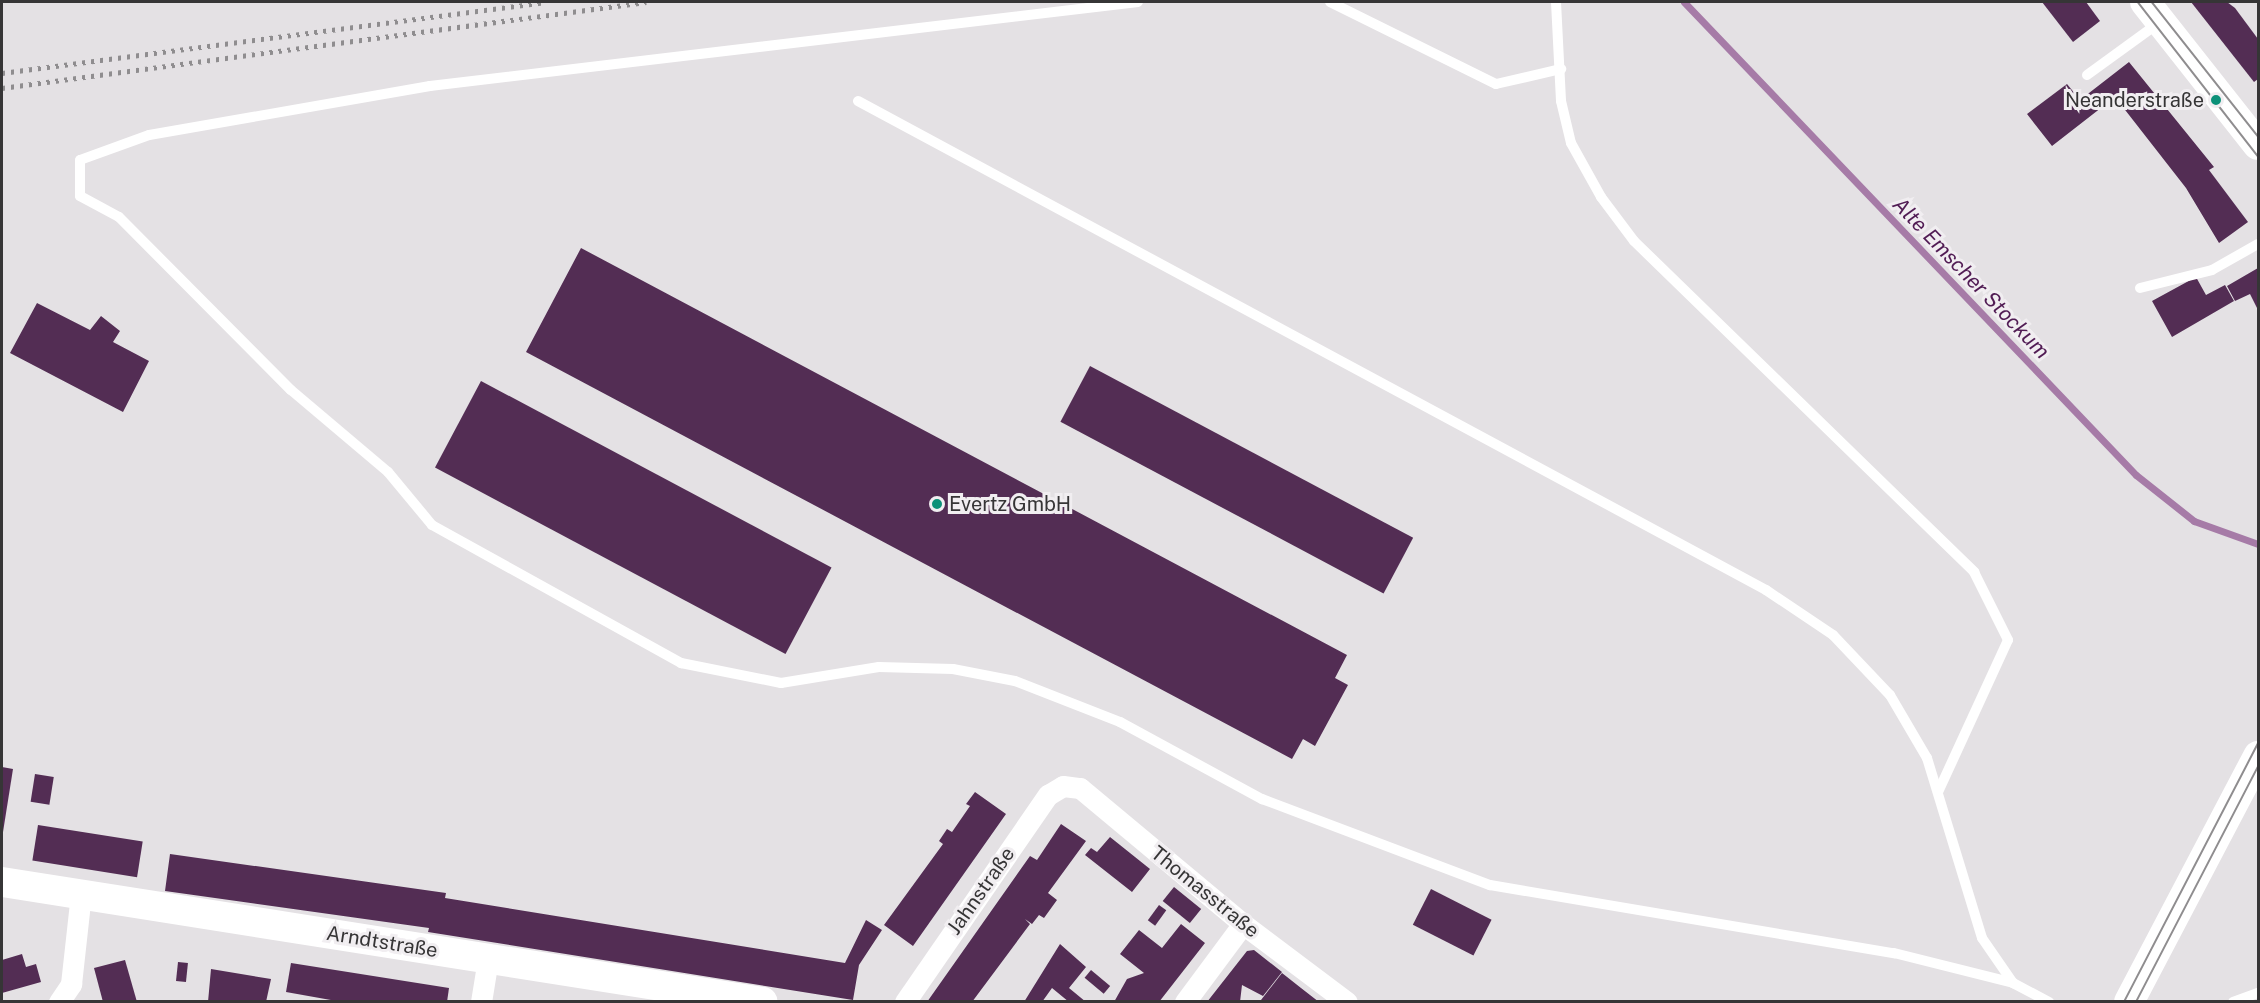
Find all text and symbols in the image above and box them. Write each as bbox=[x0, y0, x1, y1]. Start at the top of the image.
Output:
place label: Neanderstraße bbox=[2065, 88, 2204, 112]
marker: Neanderstraße bbox=[2209, 93, 2223, 107]
water label: Alte Emscher Stockum bbox=[1887, 192, 2055, 364]
place label: Evertz GmbH bbox=[949, 492, 1071, 516]
marker: Evertz GmbH bbox=[930, 497, 944, 511]
street label: Thomasstraße bbox=[1146, 841, 1264, 943]
street label: Jahnstraße bbox=[942, 843, 1020, 939]
street label: Arndtstraße bbox=[325, 921, 439, 963]

